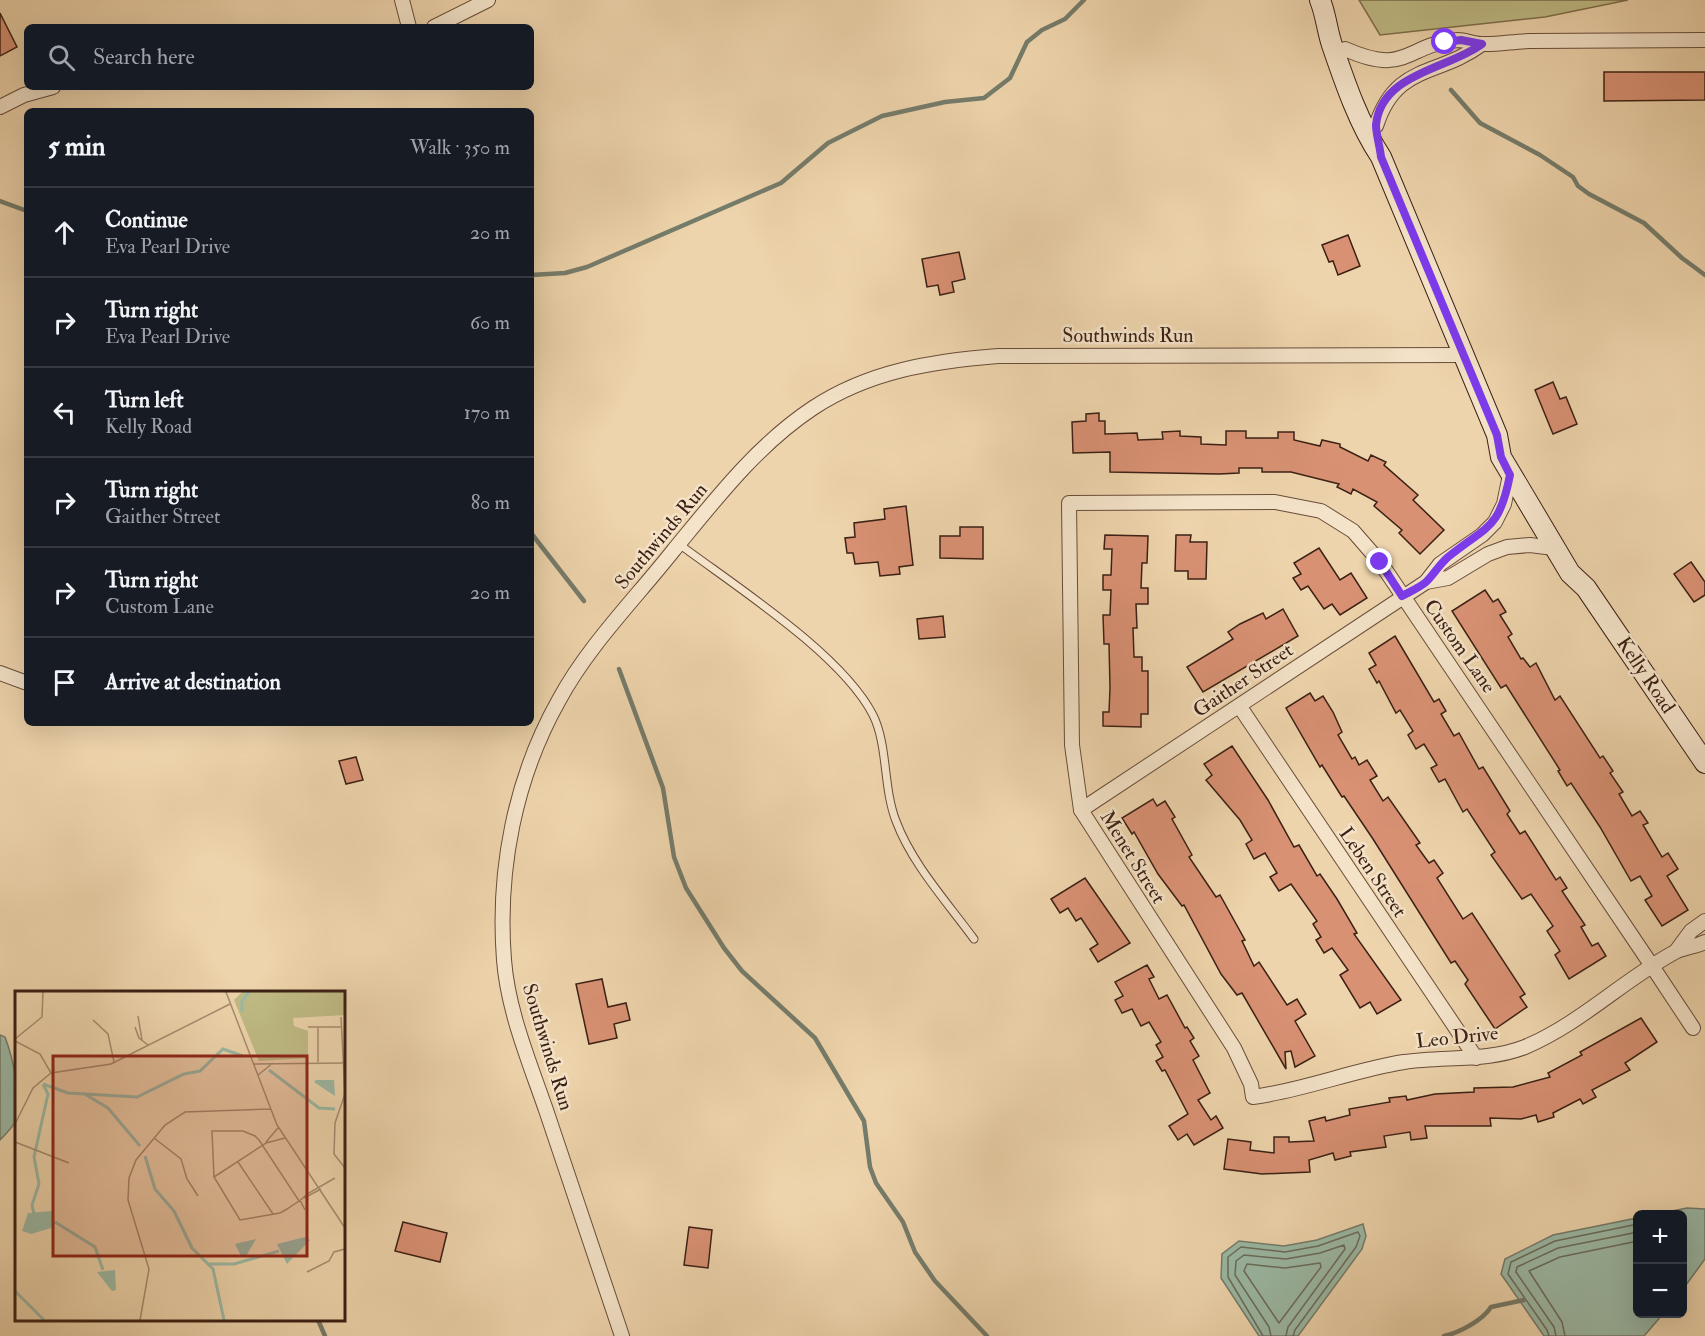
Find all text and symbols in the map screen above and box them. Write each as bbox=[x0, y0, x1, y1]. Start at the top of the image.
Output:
search box bbox=[24, 24, 534, 90]
route start bbox=[1431, 28, 1457, 54]
icon: search bbox=[45, 41, 78, 74]
text: Search here bbox=[93, 43, 195, 71]
text: 5 min bbox=[48, 131, 105, 163]
text: Walk · 350 m bbox=[410, 135, 510, 160]
text: Continue bbox=[105, 206, 188, 234]
icon: ahead bbox=[48, 216, 81, 249]
text: 20 m bbox=[470, 220, 510, 245]
text: Eva Pearl Drive bbox=[105, 234, 230, 259]
text: Turn right bbox=[105, 296, 198, 324]
icon: right bbox=[48, 306, 81, 339]
text: 60 m bbox=[470, 310, 510, 335]
street label: Southwinds Run bbox=[1062, 323, 1194, 348]
text: Eva Pearl Drive bbox=[105, 324, 230, 349]
text: Turn left bbox=[105, 386, 184, 414]
icon: left bbox=[48, 396, 81, 429]
text: 170 m bbox=[464, 400, 510, 425]
text: Kelly Road bbox=[105, 414, 192, 439]
text: Turn right bbox=[105, 476, 198, 504]
street label: Southwinds Run bbox=[609, 478, 713, 594]
icon: right bbox=[48, 486, 81, 519]
text: 80 m bbox=[471, 490, 510, 515]
text: Gaither Street bbox=[105, 504, 220, 529]
route end bbox=[1366, 548, 1392, 574]
text: Turn right bbox=[105, 566, 198, 594]
icon: right bbox=[48, 576, 81, 609]
text: 20 m bbox=[470, 580, 510, 605]
text: Custom Lane bbox=[105, 594, 214, 619]
street label: Custom Lane bbox=[1419, 594, 1501, 698]
street label: Kelly Road bbox=[1611, 632, 1681, 718]
street label: Gaither Street bbox=[1188, 637, 1298, 723]
icon: arrive bbox=[48, 666, 81, 699]
text: Arrive at destination bbox=[105, 668, 281, 696]
street label: Menet Street bbox=[1095, 806, 1172, 909]
street label: Leben Street bbox=[1334, 822, 1413, 922]
street label: Southwinds Run bbox=[517, 981, 579, 1113]
inset map bbox=[15, 991, 345, 1321]
street label: Leo Drive bbox=[1415, 1020, 1499, 1054]
map controls bbox=[1633, 1210, 1687, 1318]
button: + bbox=[1633, 1210, 1687, 1264]
button: − bbox=[1633, 1264, 1687, 1318]

